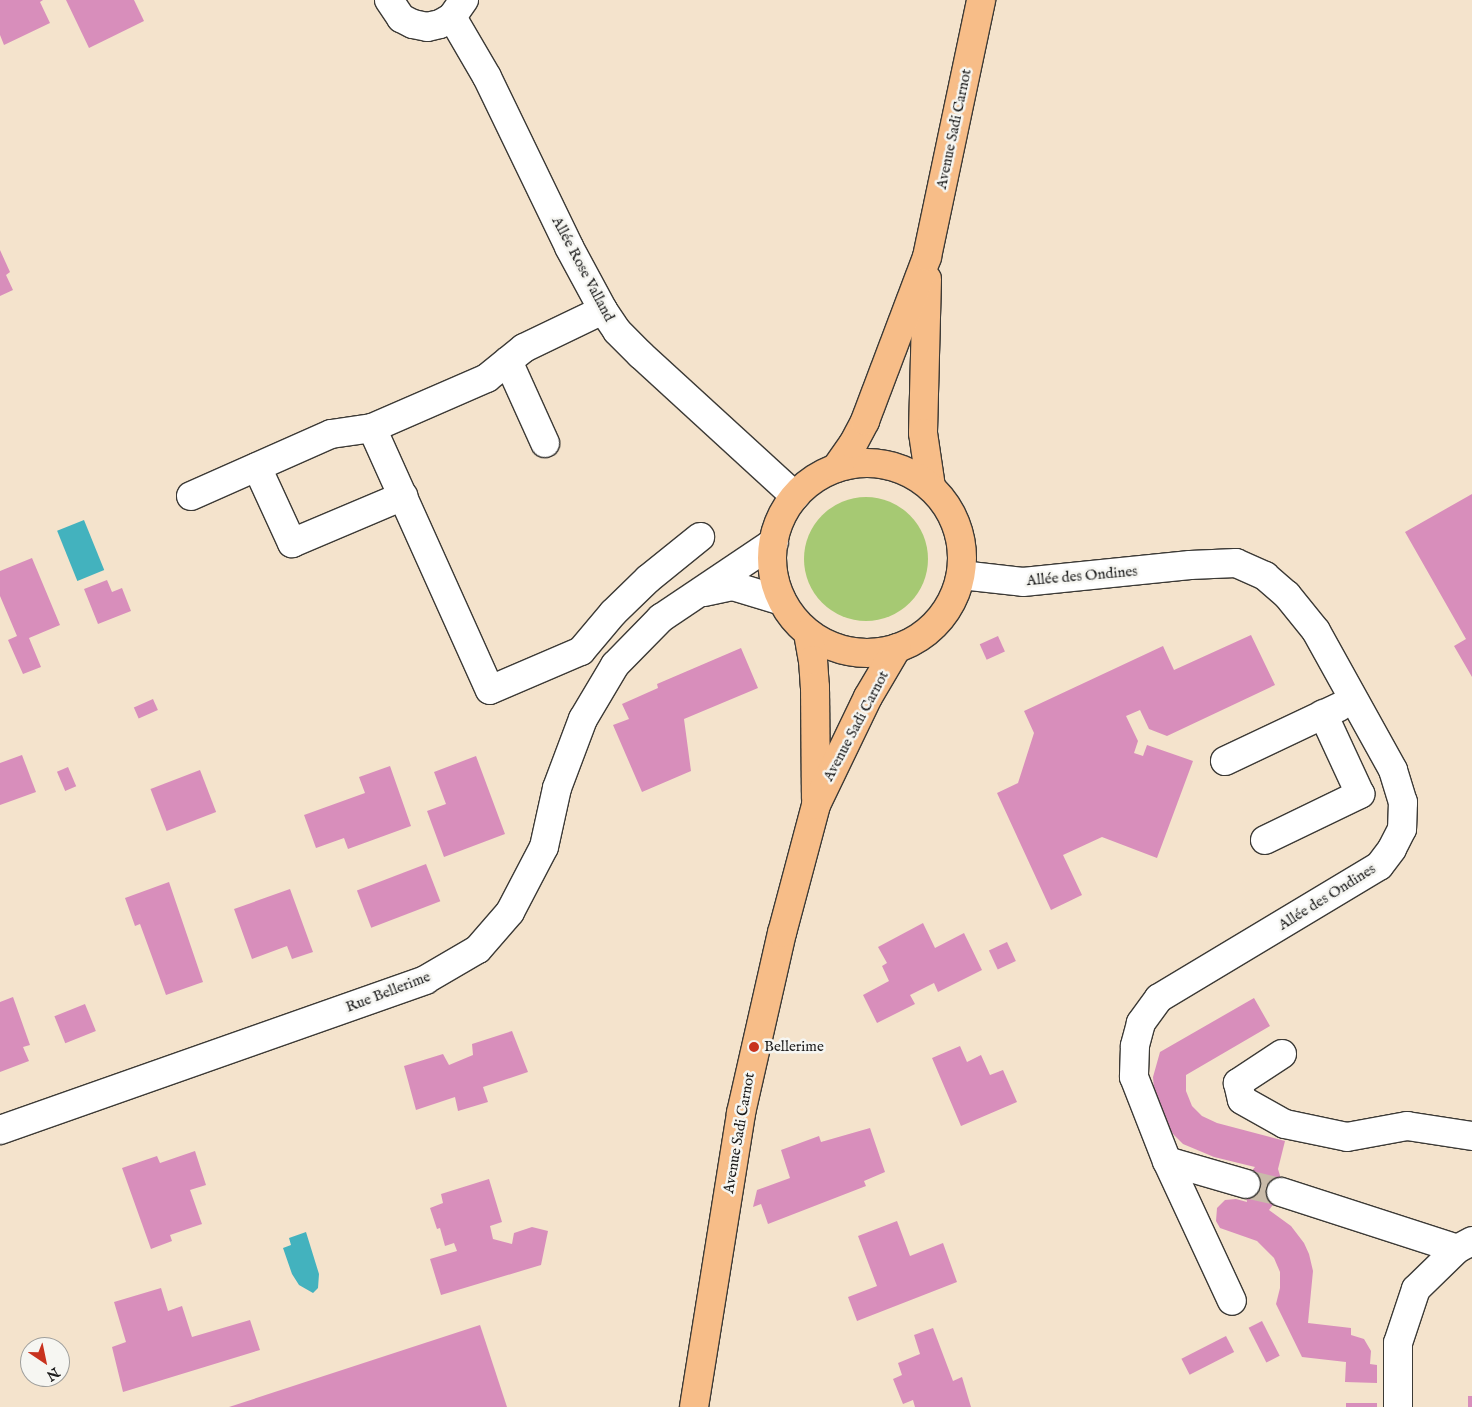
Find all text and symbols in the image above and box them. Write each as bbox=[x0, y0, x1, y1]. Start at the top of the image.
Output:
street label: Avenue Sadi Carnot bbox=[932, 67, 976, 191]
street label: Allée Rose Valland bbox=[548, 213, 618, 325]
street label: Allée des Ondines bbox=[1026, 562, 1138, 590]
street label: Avenue Sadi Carnot bbox=[819, 668, 893, 784]
street label: Allée des Ondines bbox=[1275, 860, 1379, 934]
street label: Rue Bellerime bbox=[343, 968, 433, 1016]
place label: Bellerime bbox=[764, 1038, 824, 1056]
marker: Bellerime bbox=[748, 1041, 760, 1053]
street label: Avenue Sadi Carnot bbox=[720, 1071, 758, 1195]
north arrow bbox=[20, 1337, 70, 1387]
text: N bbox=[43, 1363, 63, 1384]

